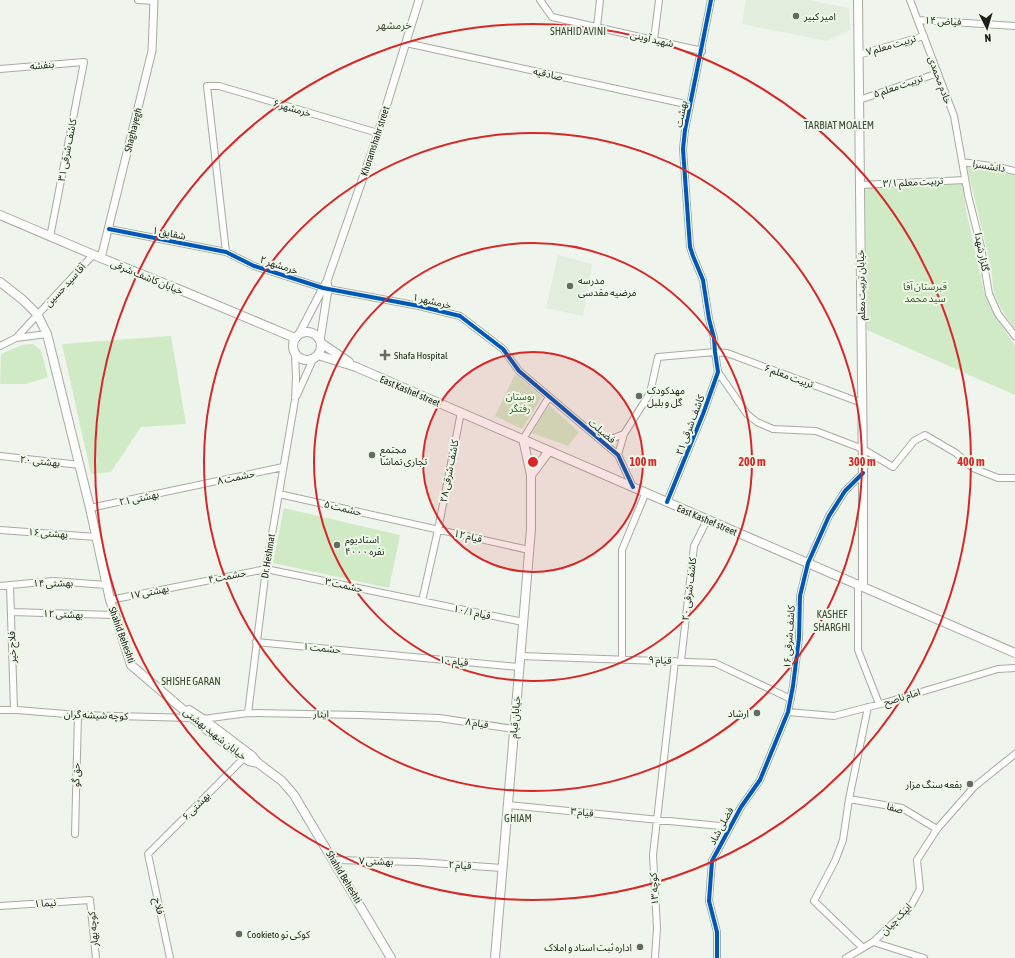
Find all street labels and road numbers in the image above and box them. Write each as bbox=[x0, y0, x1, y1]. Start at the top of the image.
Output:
street label: فیاض ۱۴ bbox=[924, 15, 962, 28]
street label: شهید آوینی bbox=[629, 29, 675, 50]
street label: تربیت معلم ۷ bbox=[865, 33, 918, 59]
street label: خادم محمدی bbox=[923, 55, 954, 107]
street label: بنفشه bbox=[29, 58, 55, 72]
street label: صادقیه bbox=[532, 66, 564, 83]
street label: تربیت معلم ۵ bbox=[872, 72, 925, 101]
street label: خرمشهر ۶ bbox=[271, 97, 313, 120]
street label: بهشت bbox=[673, 99, 689, 128]
street label: Khoramshahr street bbox=[359, 105, 391, 177]
street label: Shaghayegh bbox=[122, 107, 144, 153]
street label: کاشف شرقی ۳۱ bbox=[56, 117, 80, 182]
street label: دانشسرا bbox=[972, 158, 1006, 175]
street label: تربیت معلم ۳/۱ bbox=[882, 175, 944, 191]
street label: شقایق ۱ bbox=[151, 224, 187, 243]
street label: گلزار شهدا bbox=[972, 232, 991, 273]
street label: خیابان تربیت معلم bbox=[855, 249, 869, 320]
street label: خرمشهر ۲ bbox=[258, 254, 300, 277]
street label: خیابان کاشف شرقی bbox=[109, 257, 185, 297]
street label: آقا سید حسین bbox=[42, 260, 88, 309]
street label: خرمشهر ۱ bbox=[411, 291, 453, 312]
street label: تربیت معلم ۶ bbox=[762, 362, 815, 392]
street label: East Kashef street bbox=[378, 373, 442, 409]
street label: کاشف شرقی ۲۱ bbox=[674, 393, 708, 457]
street label: فضیلت bbox=[586, 417, 618, 446]
street label: کاشف شرقی ۲۸ bbox=[438, 438, 462, 503]
street label: بهشتی ۲۰ bbox=[19, 453, 61, 469]
street label: حشمت ۸ bbox=[216, 468, 256, 486]
street label: بهشتی ۲۱ bbox=[118, 488, 160, 508]
street label: حشمت ۵ bbox=[323, 498, 363, 518]
street label: East Kashef street bbox=[675, 502, 739, 538]
street label: بهشتی ۱۶ bbox=[28, 526, 69, 540]
street label: قیام ۱۲ bbox=[452, 527, 484, 548]
street label: Dr. Heshmat bbox=[259, 533, 277, 579]
street label: کاشف شرقی ۲۰ bbox=[680, 556, 699, 621]
street label: حشمت ۴ bbox=[207, 567, 247, 585]
street label: حشمت ۳ bbox=[324, 576, 364, 594]
street label: بهشتی ۱۴ bbox=[33, 577, 73, 589]
street label: بهشتی ۱۷ bbox=[128, 583, 170, 601]
street label: قیام ۱۰/۱ bbox=[452, 603, 492, 624]
street label: کاشف شرقی ۱۶ bbox=[781, 604, 798, 669]
street label: Shahid Beheshti bbox=[107, 605, 137, 665]
street label: بهشتی ۱۲ bbox=[43, 608, 84, 620]
street label: فلاح خیر bbox=[6, 630, 20, 664]
street label: حشمت ۱ bbox=[302, 641, 342, 655]
street label: قیام ۱۰ bbox=[439, 654, 469, 671]
street label: قیام ۹ bbox=[648, 654, 672, 669]
street label: امام ناصح bbox=[882, 686, 923, 711]
street label: خیابان قیام bbox=[508, 695, 525, 739]
street label: خیابان شهید بهشتی bbox=[181, 706, 249, 762]
street label: کوچه شیشه گران bbox=[64, 708, 129, 723]
street label: ایثار bbox=[312, 708, 329, 721]
street label: قیام ۸ bbox=[464, 716, 490, 733]
street label: حق گو bbox=[70, 763, 83, 787]
street label: بهشتی ۶ bbox=[180, 790, 212, 822]
street label: صفا bbox=[885, 801, 905, 815]
street label: قیام ۳ bbox=[570, 805, 595, 822]
street label: فضلی شاد bbox=[706, 805, 736, 847]
street label: Shahid Beheshti bbox=[324, 849, 364, 905]
street label: بهشتی ۷ bbox=[359, 855, 394, 867]
street label: قیام ۲ bbox=[448, 859, 472, 874]
street label: کوچه ۱۳ bbox=[648, 872, 661, 905]
street label: نیما ۱ bbox=[34, 897, 57, 909]
street label: فلاح bbox=[150, 897, 166, 916]
street label: ایپک چیان bbox=[878, 901, 914, 938]
street label: کوچه بهار bbox=[86, 910, 101, 948]

